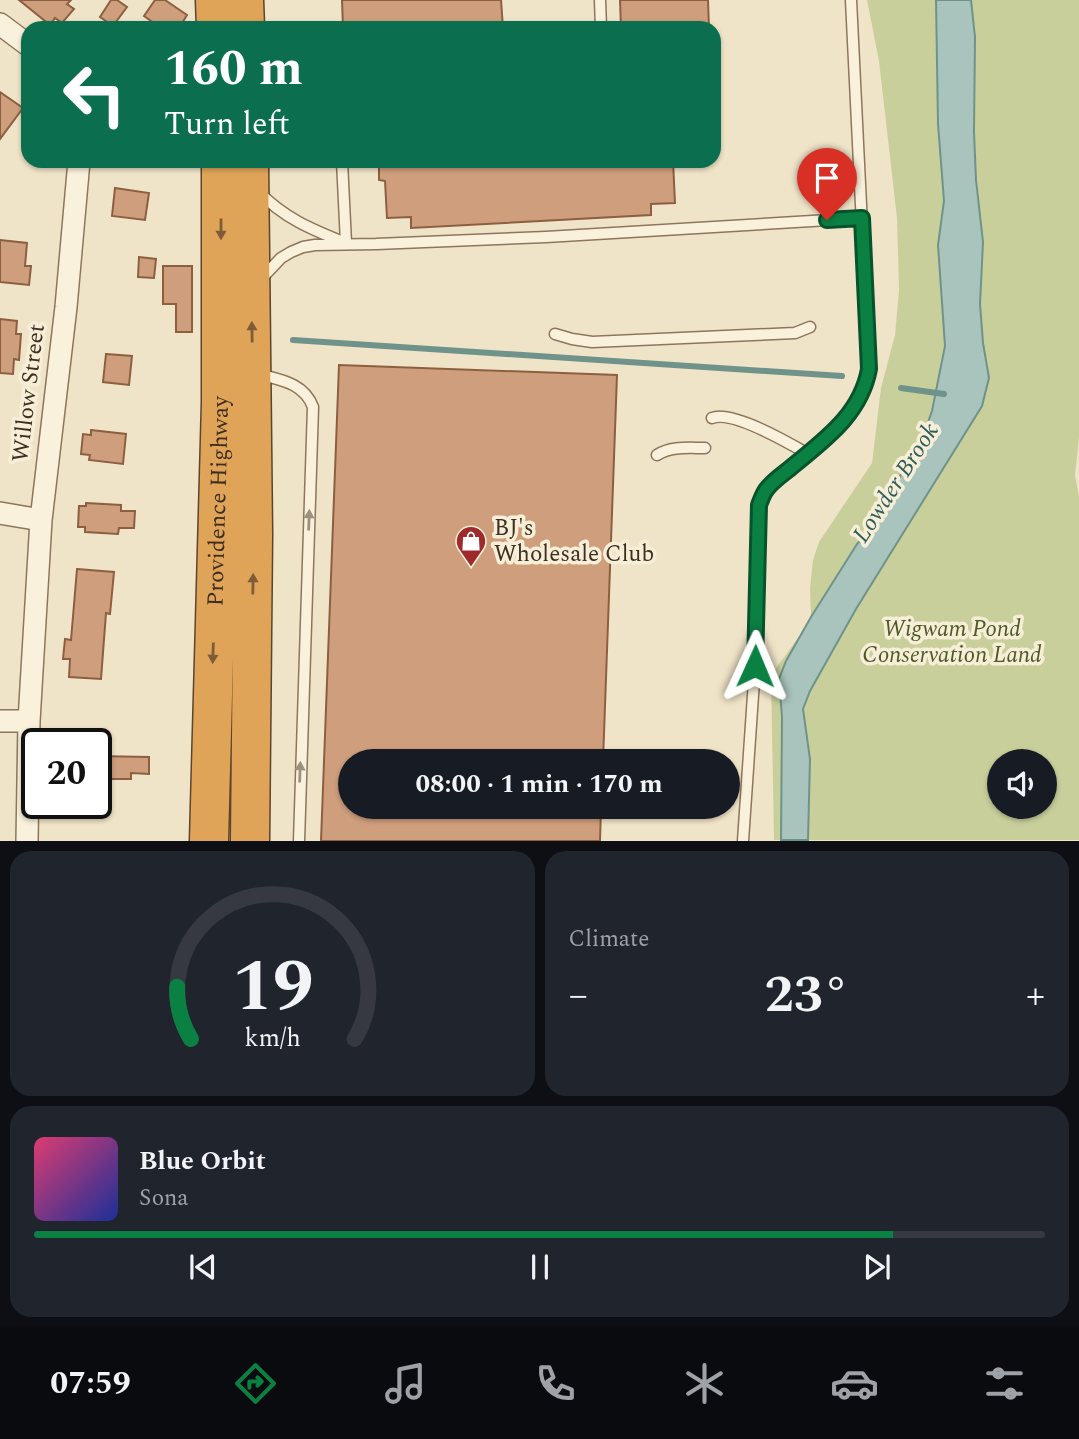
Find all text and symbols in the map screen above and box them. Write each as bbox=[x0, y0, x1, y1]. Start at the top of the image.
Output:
text: 160 m bbox=[164, 32, 303, 107]
icon: left bbox=[49, 49, 140, 140]
text: Turn left bbox=[164, 100, 290, 149]
pin bbox=[797, 148, 857, 220]
icon: arrive bbox=[808, 159, 846, 197]
one-way arrow bbox=[216, 218, 227, 240]
one-way arrow bbox=[246, 320, 258, 342]
street label: Willow Street bbox=[3, 322, 55, 464]
street label: Providence Highway bbox=[198, 395, 239, 607]
water label: Lowder Brook bbox=[844, 416, 948, 550]
one-way arrow bbox=[303, 509, 315, 531]
place label: BJ's Wholesale Club bbox=[494, 511, 654, 572]
shop icon: BJ's Wholesale Club bbox=[454, 524, 488, 568]
one-way arrow bbox=[247, 572, 259, 594]
park label: Wigwam Pond Conservation Land bbox=[862, 612, 1042, 673]
position arrow bbox=[718, 629, 792, 703]
one-way arrow bbox=[208, 642, 219, 664]
speed limit sign: 20 bbox=[21, 728, 112, 819]
map controls bbox=[987, 749, 1057, 819]
button: sound bbox=[987, 749, 1057, 819]
one-way arrow bbox=[295, 761, 306, 783]
text: 08:00 · 1 min · 170 m bbox=[415, 764, 663, 804]
text: Climate bbox=[569, 922, 649, 957]
text: 19 bbox=[231, 933, 313, 1044]
text: 23° bbox=[765, 956, 849, 1035]
text: − bbox=[569, 967, 588, 1025]
text: + bbox=[1026, 967, 1045, 1025]
text: km/h bbox=[244, 1020, 300, 1058]
text: Blue Orbit bbox=[139, 1141, 266, 1181]
text: Sona bbox=[139, 1181, 189, 1216]
icon: previous bbox=[184, 1248, 222, 1286]
icon: pause bbox=[521, 1248, 559, 1286]
icon: next bbox=[858, 1248, 896, 1286]
text: 07:59 bbox=[50, 1359, 131, 1408]
icon: directions bbox=[231, 1359, 280, 1408]
icon: music bbox=[381, 1359, 430, 1408]
icon: phone bbox=[531, 1359, 580, 1408]
icon: climate bbox=[680, 1359, 729, 1408]
icon: car bbox=[830, 1359, 879, 1408]
icon: filters bbox=[980, 1359, 1029, 1408]

